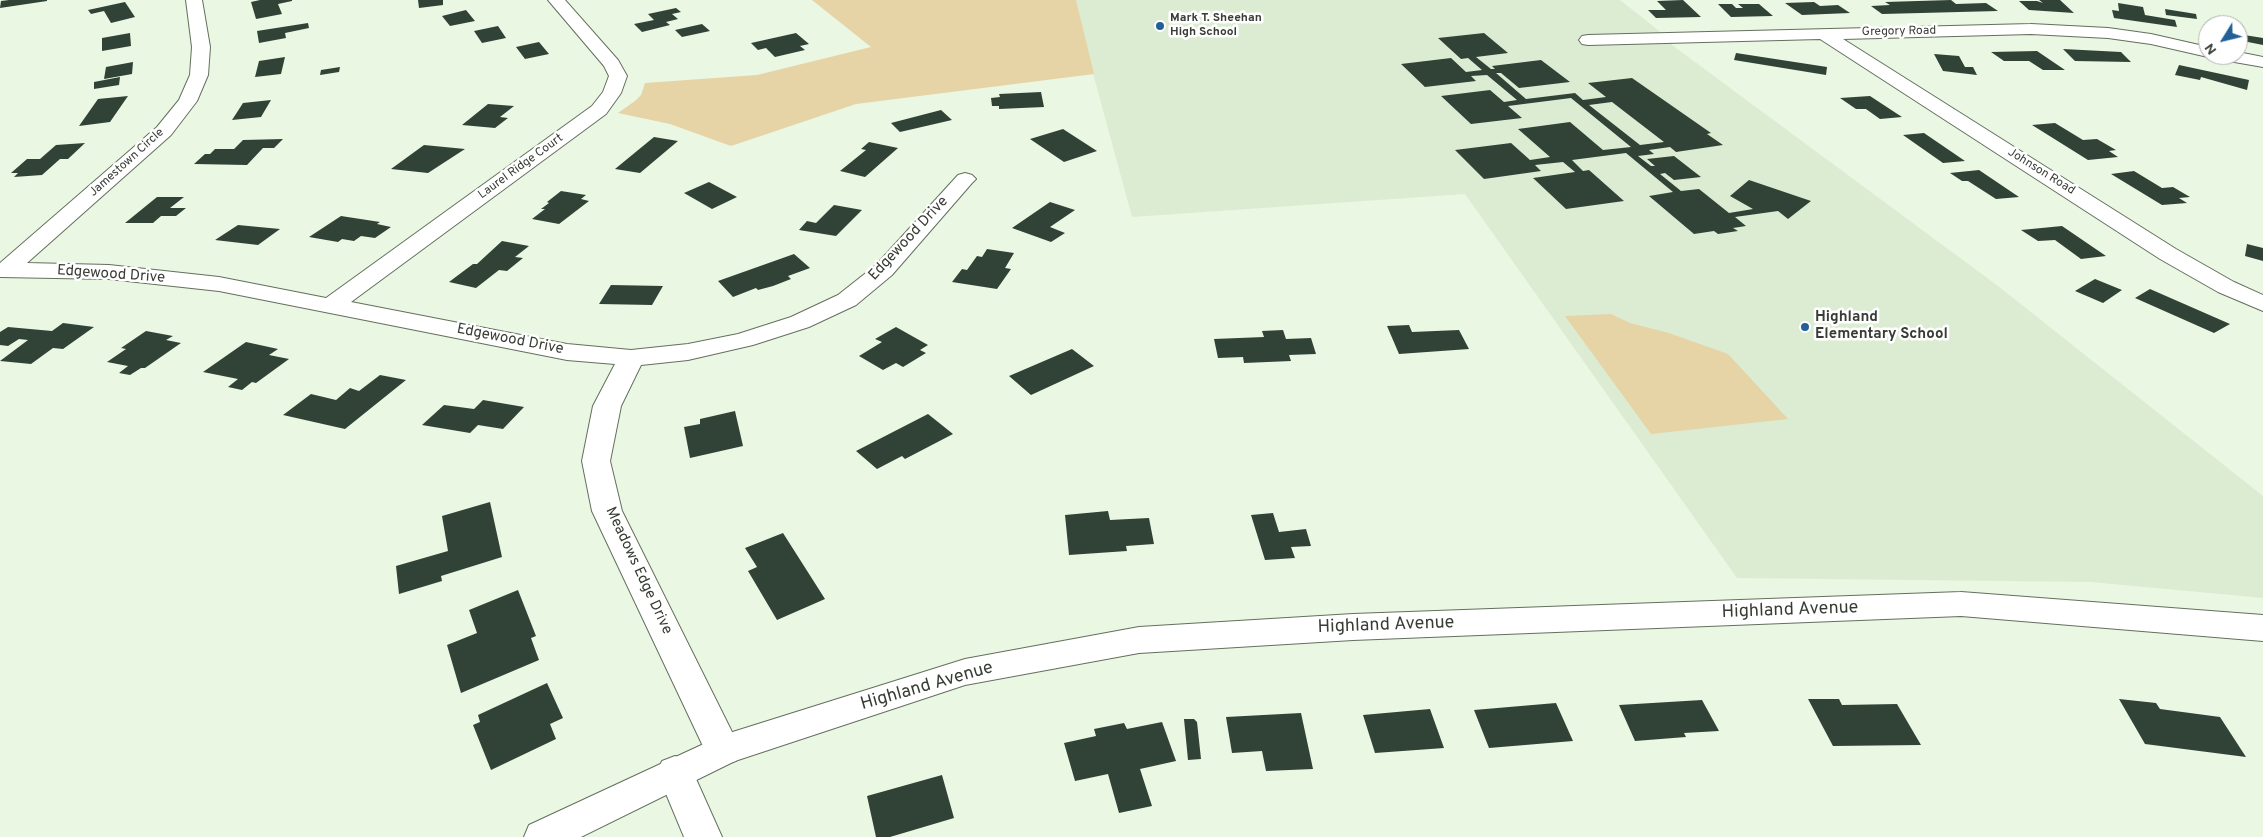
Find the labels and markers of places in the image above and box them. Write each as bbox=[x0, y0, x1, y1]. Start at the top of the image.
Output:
place label: Mark T. Sheehan High School bbox=[1170, 12, 1262, 40]
marker: Mark T. Sheehan High School bbox=[1154, 20, 1166, 32]
place label: Highland Elementary School bbox=[1815, 309, 1948, 344]
marker: Highland Elementary School bbox=[1799, 321, 1811, 333]

